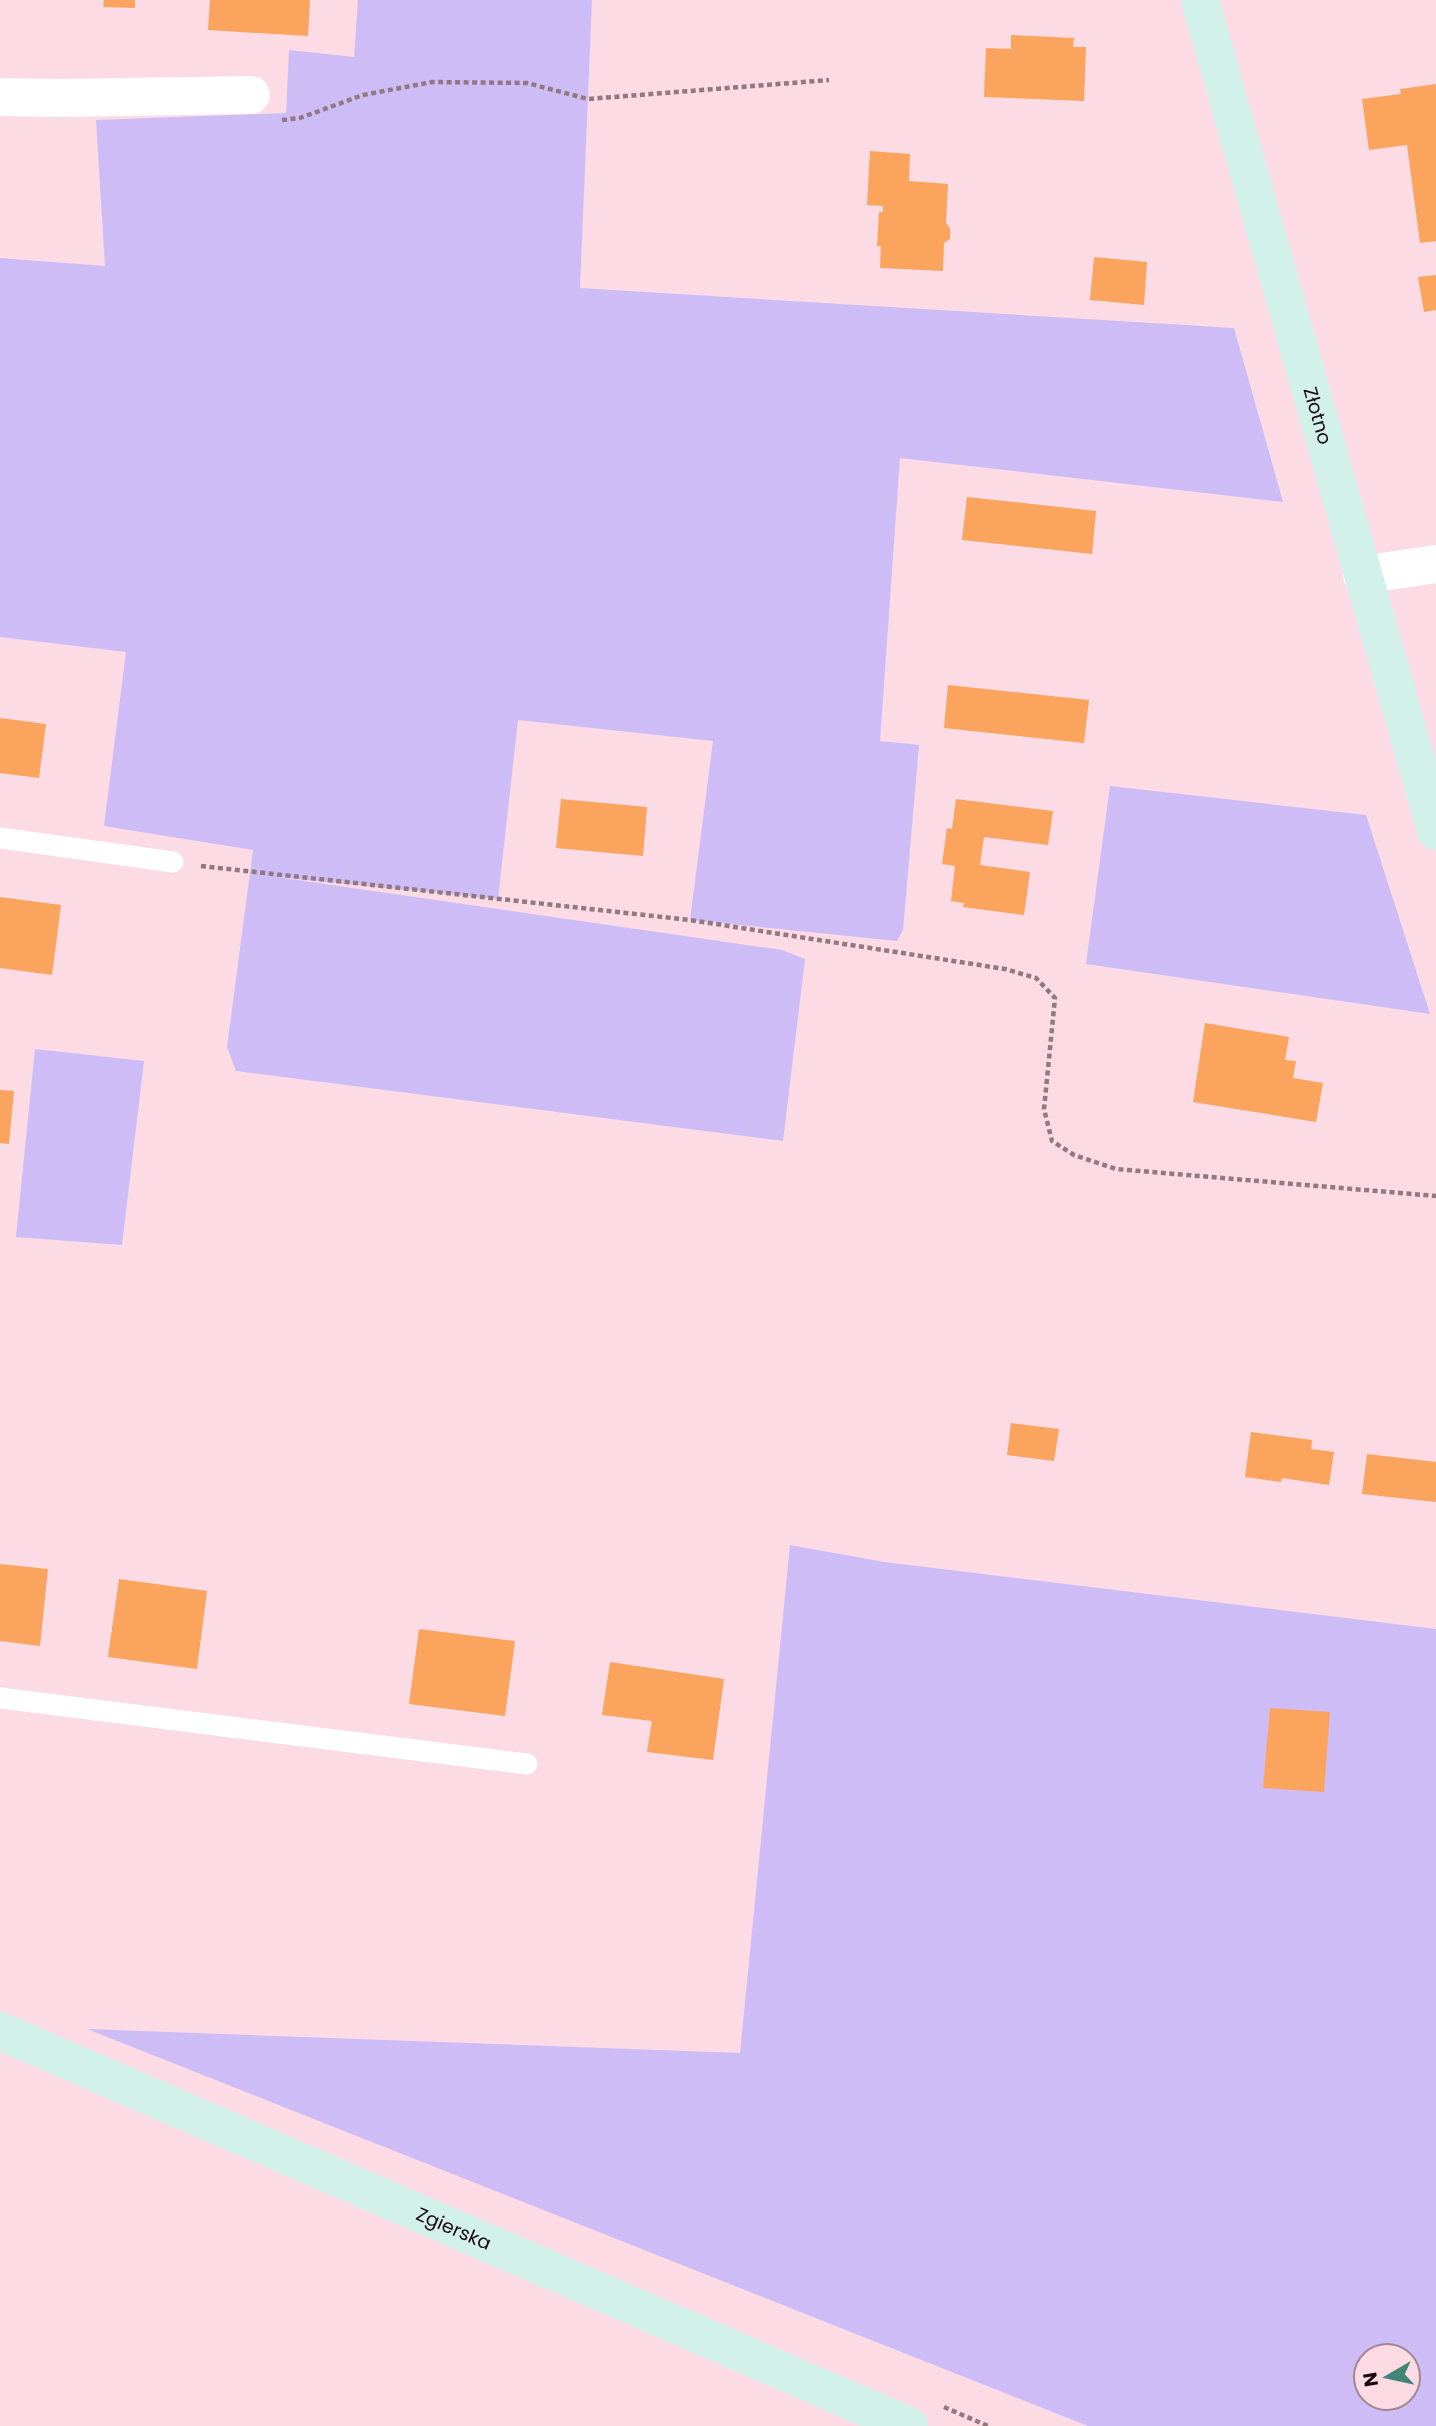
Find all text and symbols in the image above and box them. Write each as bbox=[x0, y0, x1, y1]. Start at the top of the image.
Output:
street label: Złotno bbox=[1297, 384, 1339, 447]
street label: Zgierska bbox=[412, 2200, 496, 2256]
north arrow bbox=[1352, 2342, 1422, 2412]
text: N bbox=[1356, 2370, 1385, 2389]

